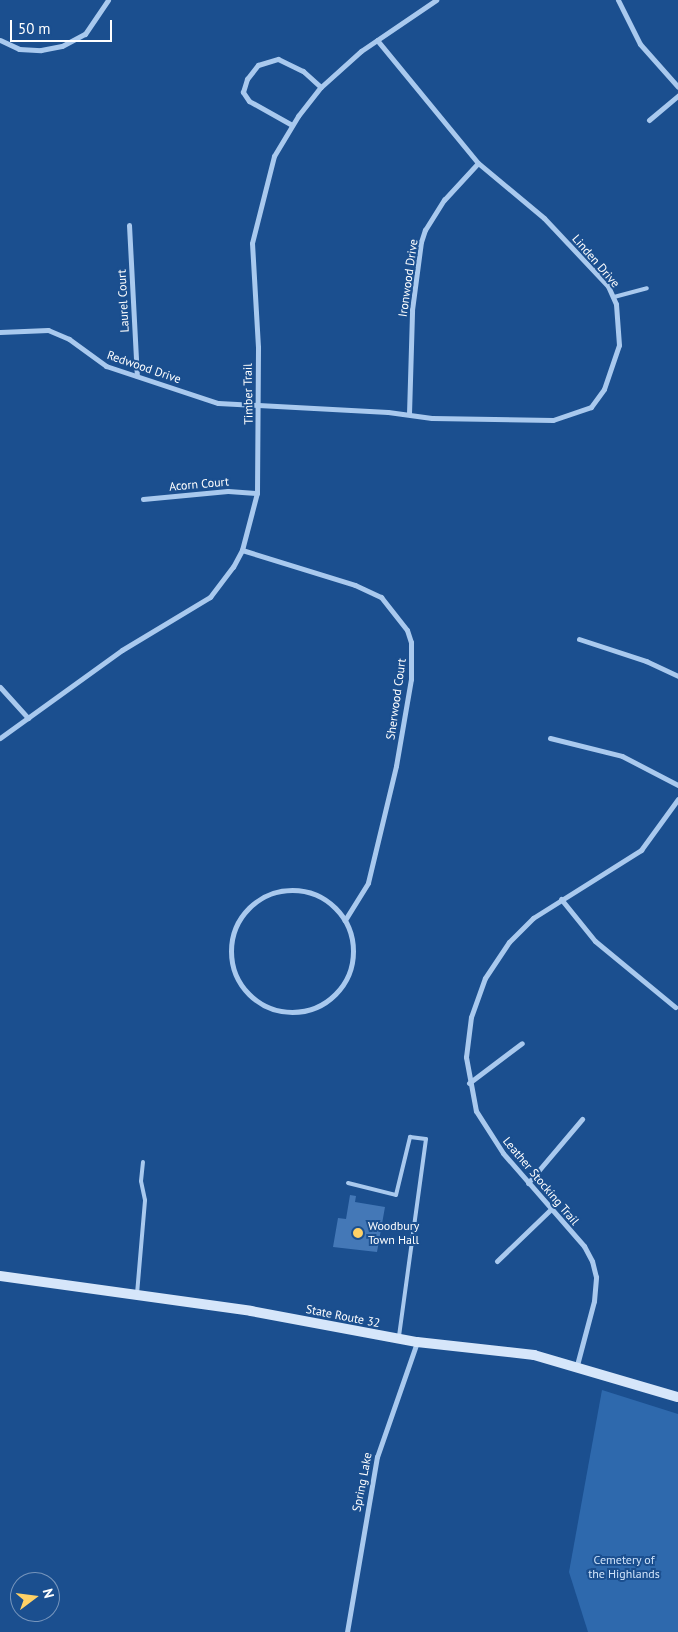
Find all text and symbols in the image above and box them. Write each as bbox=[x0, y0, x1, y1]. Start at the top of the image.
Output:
scale bar bbox=[12, 10, 115, 42]
text: 50 m bbox=[18, 19, 51, 38]
street label: Linden Drive bbox=[569, 232, 623, 290]
street label: Ironwood Drive bbox=[395, 238, 421, 318]
street label: Laurel Court bbox=[114, 269, 132, 333]
street label: Redwood Drive bbox=[105, 348, 183, 386]
street label: Timber Trail bbox=[240, 363, 256, 425]
street label: Acorn Court bbox=[168, 474, 230, 494]
street label: Sherwood Court bbox=[383, 657, 409, 741]
street label: Leather Stocking Trail bbox=[500, 1134, 582, 1228]
place label: Woodbury Town Hall bbox=[368, 1219, 419, 1247]
marker: Woodbury Town Hall bbox=[352, 1227, 364, 1239]
street label: State Route 32 bbox=[305, 1302, 381, 1330]
street label: Spring Lake bbox=[349, 1451, 375, 1513]
park label: Cemetery of the Highlands bbox=[588, 1553, 660, 1581]
north arrow bbox=[10, 1572, 60, 1622]
text: N bbox=[39, 1587, 58, 1600]

